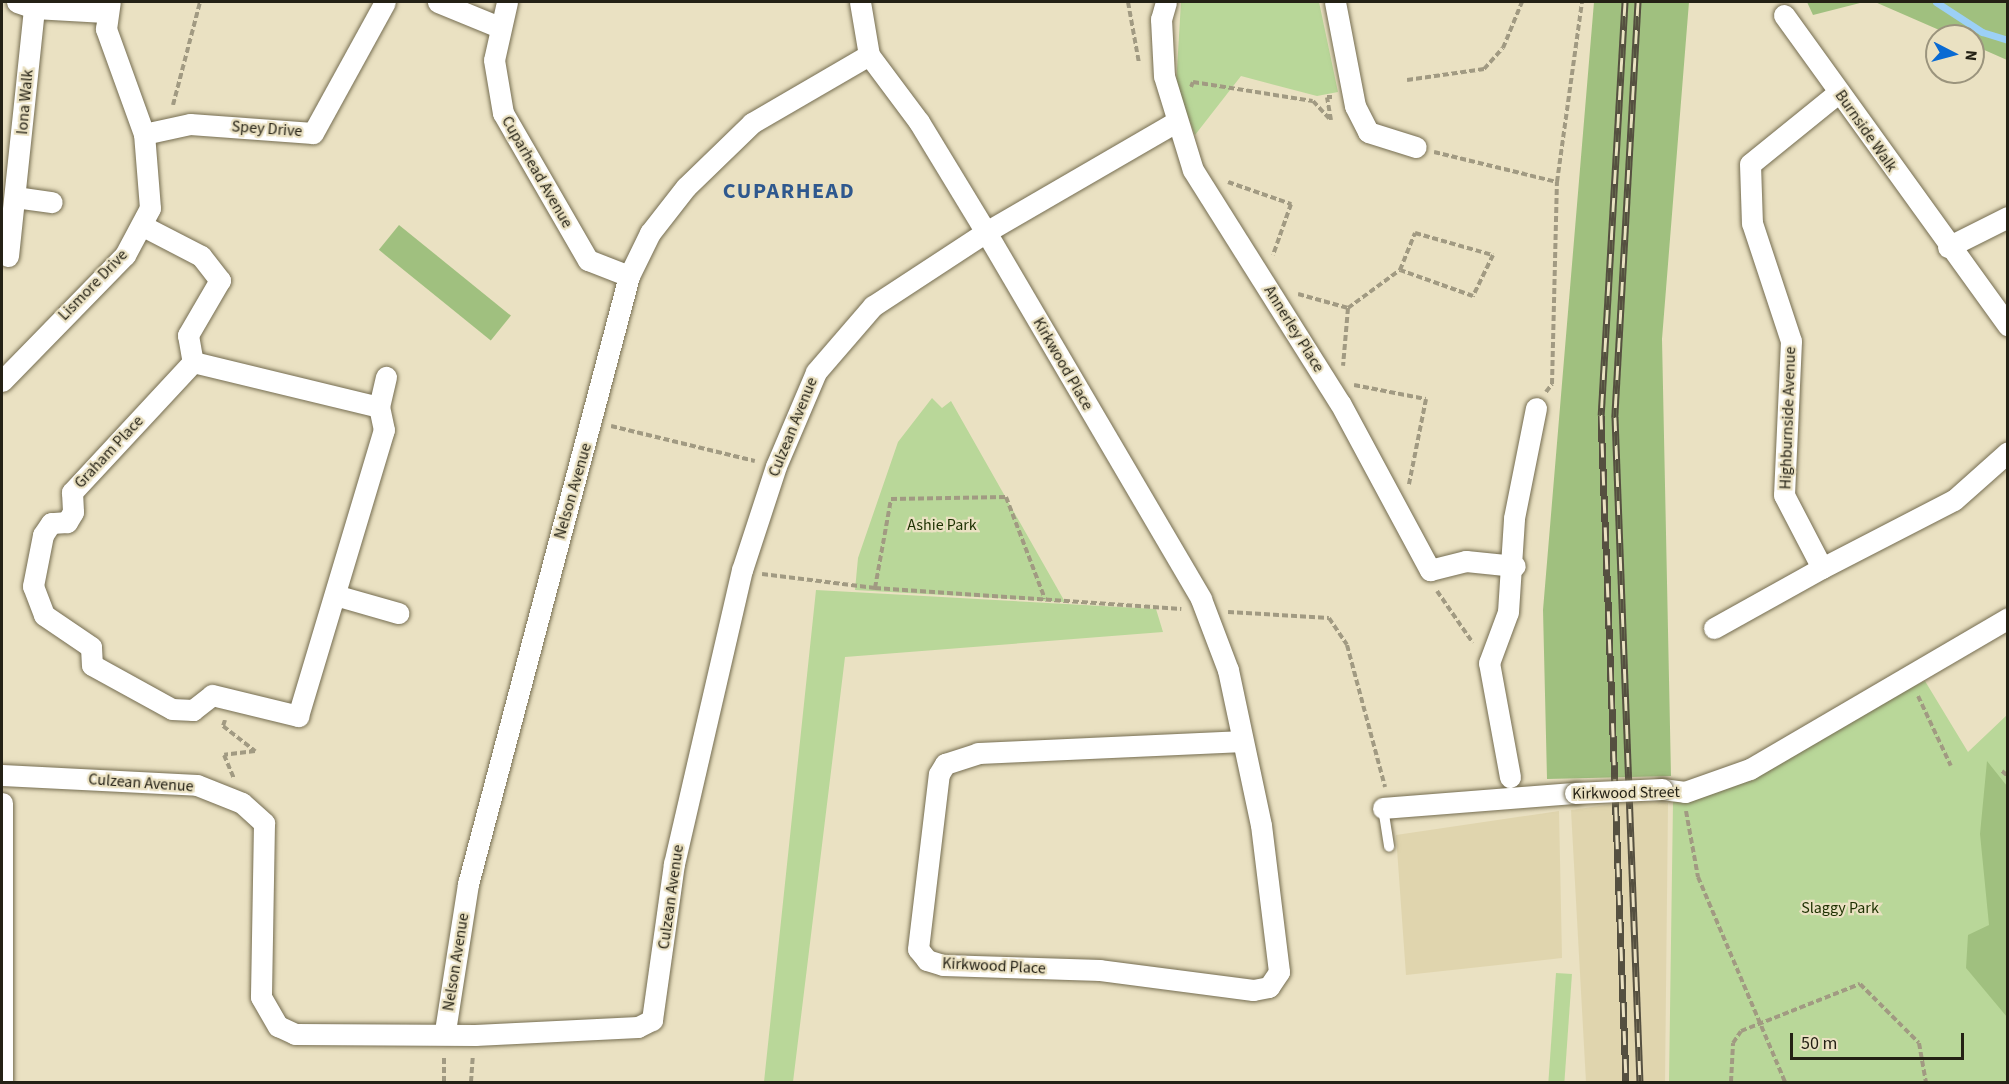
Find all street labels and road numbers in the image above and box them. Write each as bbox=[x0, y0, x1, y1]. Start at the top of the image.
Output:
street label: Iona Walk bbox=[13, 69, 37, 135]
street label: Burnside Walk bbox=[1831, 86, 1901, 176]
street label: Cuparhead Avenue bbox=[497, 113, 577, 231]
street label: Spey Drive bbox=[231, 117, 303, 141]
street label: Lismore Drive bbox=[54, 245, 132, 325]
street label: Annerley Place bbox=[1260, 282, 1328, 376]
street label: Kirkwood Place bbox=[1029, 314, 1097, 414]
street label: Highburnside Avenue bbox=[1776, 346, 1800, 490]
street label: Culzean Avenue bbox=[764, 375, 822, 479]
street label: Graham Place bbox=[70, 412, 148, 492]
street label: Nelson Avenue bbox=[550, 441, 596, 541]
street label: Culzean Avenue bbox=[88, 770, 194, 796]
street label: Kirkwood Street bbox=[1572, 782, 1680, 804]
street label: Culzean Avenue bbox=[654, 843, 688, 951]
street label: Nelson Avenue bbox=[439, 912, 473, 1012]
street label: Kirkwood Place bbox=[942, 954, 1046, 978]

